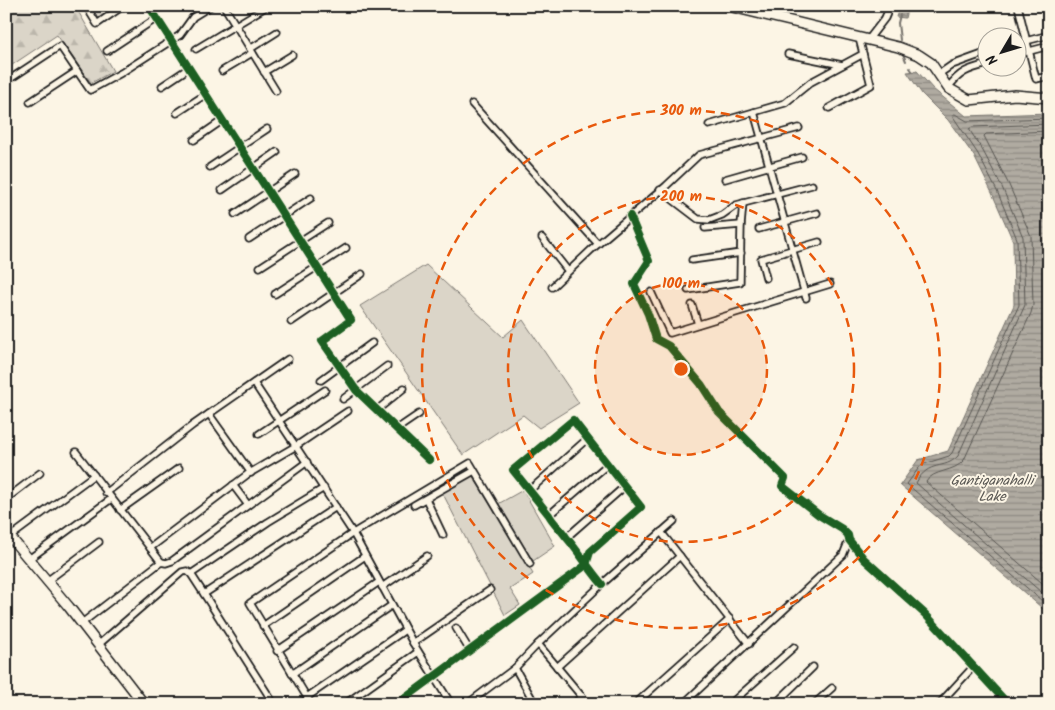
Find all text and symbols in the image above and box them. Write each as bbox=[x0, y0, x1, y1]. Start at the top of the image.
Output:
north arrow bbox=[978, 28, 1028, 78]
text: N bbox=[981, 49, 1004, 70]
text: 300 m bbox=[659, 99, 702, 123]
text: 200 m bbox=[660, 185, 702, 209]
text: 100 m bbox=[662, 272, 700, 296]
centre of rings bbox=[672, 360, 690, 378]
water label: Gantiganahalli Lake bbox=[951, 470, 1036, 508]

